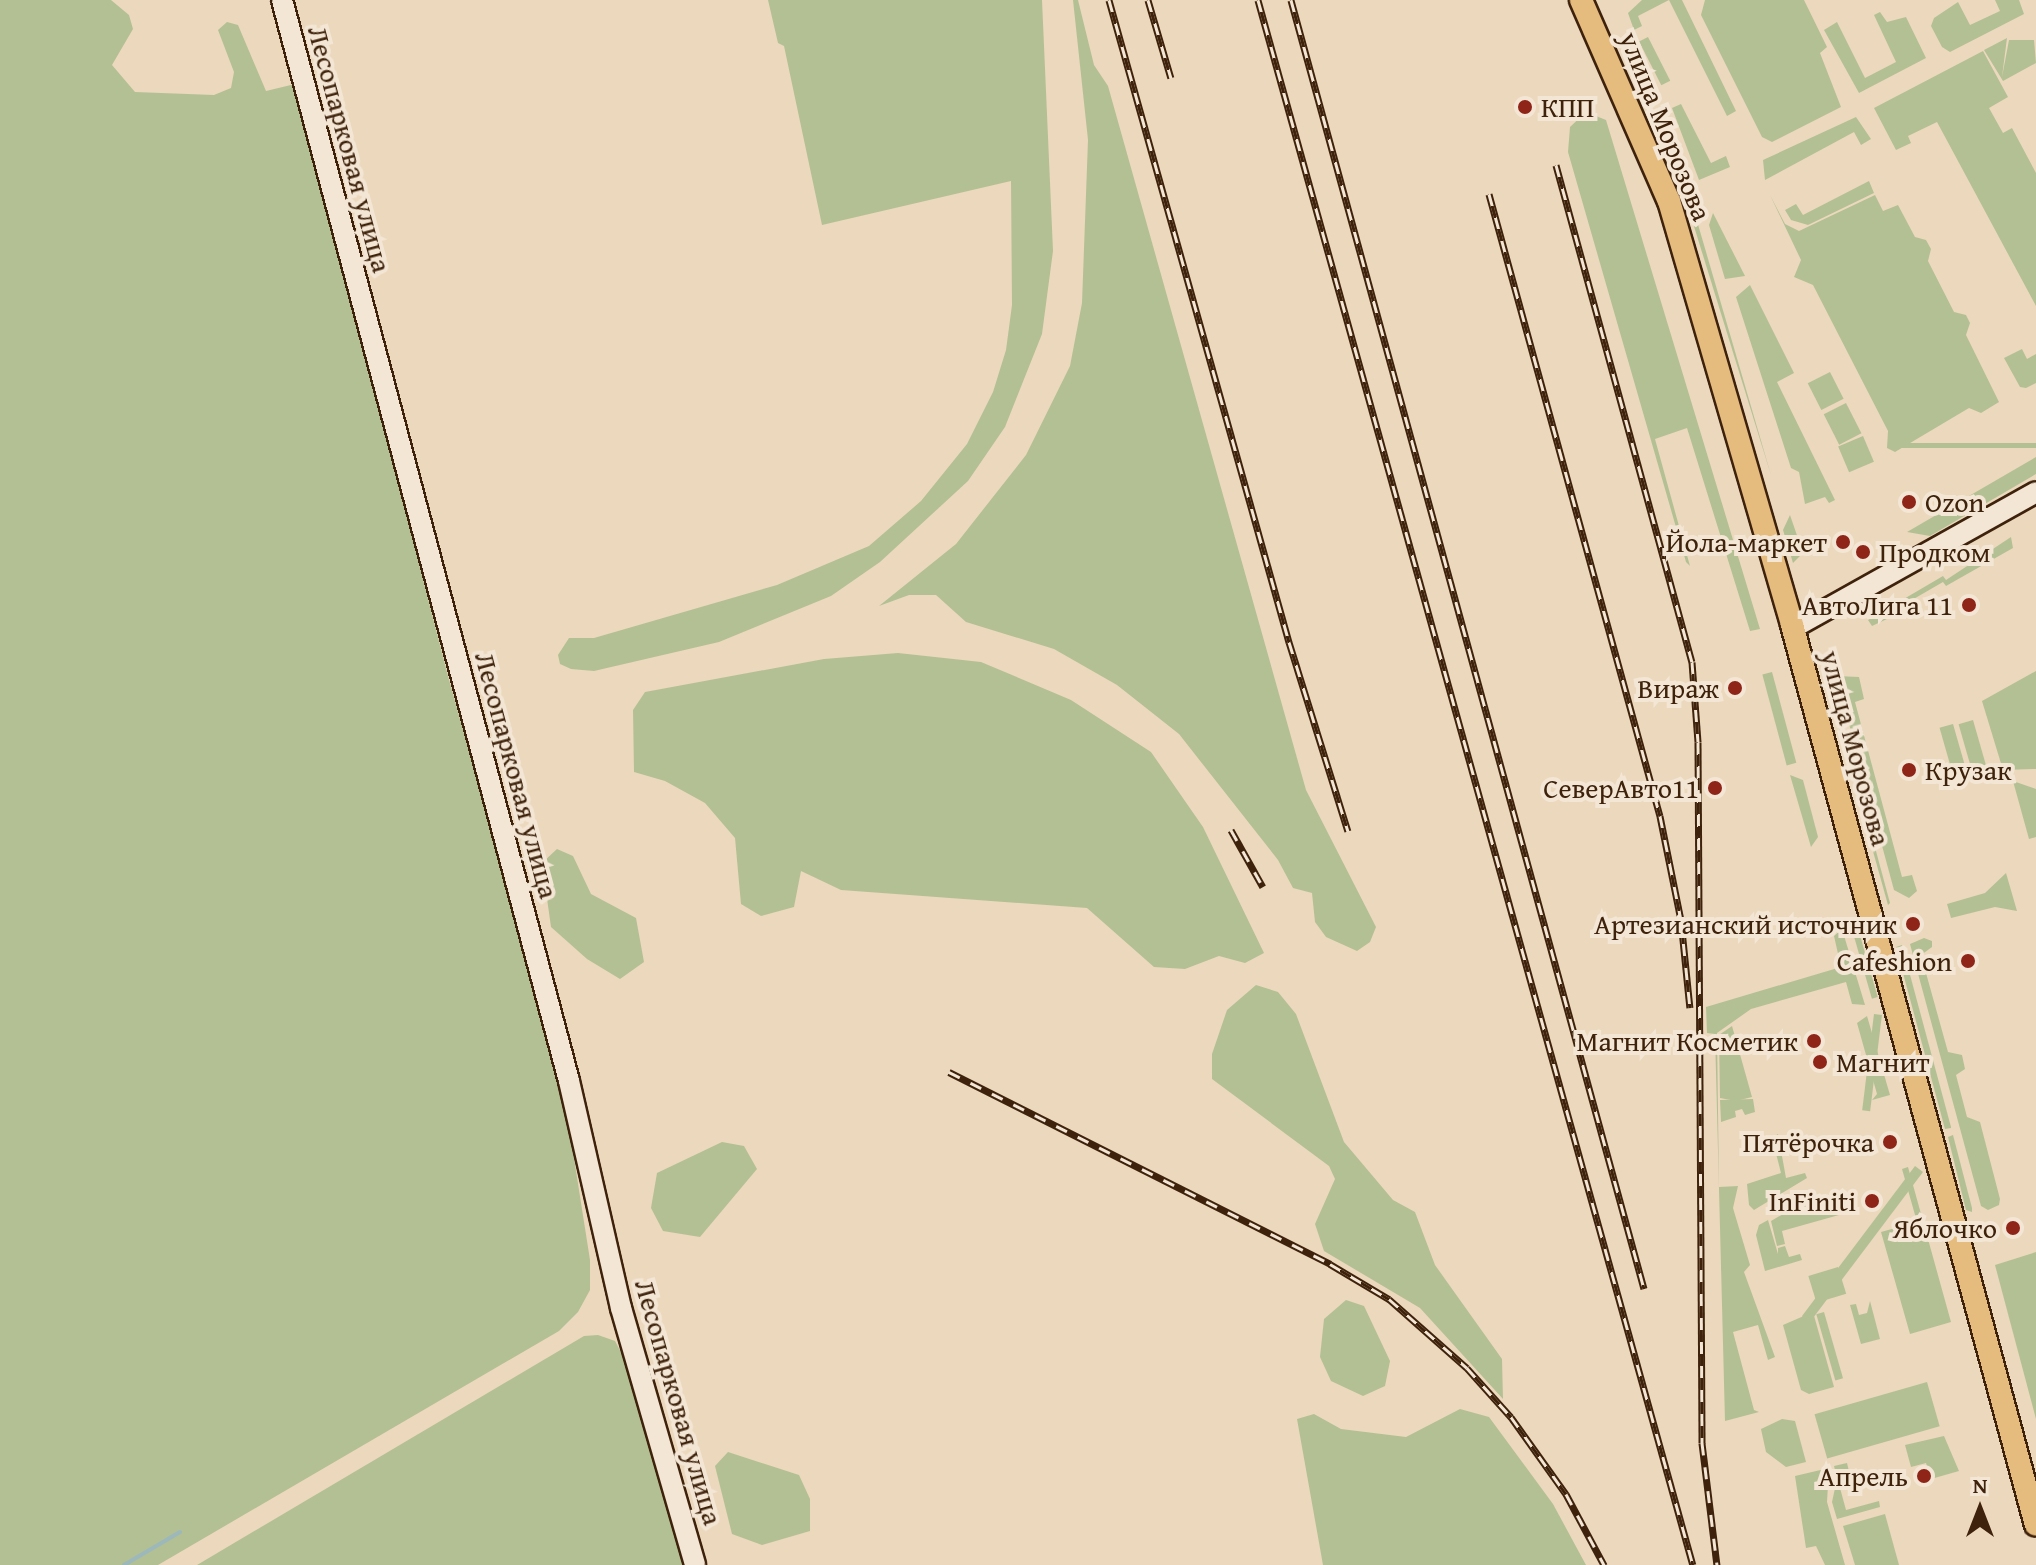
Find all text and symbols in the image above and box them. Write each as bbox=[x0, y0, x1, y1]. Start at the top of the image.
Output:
street label: Лесопарковая улица bbox=[301, 22, 399, 276]
street label: улица Морозова bbox=[1613, 27, 1719, 225]
place label: КПП bbox=[1541, 90, 1594, 124]
marker: КПП bbox=[1516, 98, 1534, 116]
place label: Ozon bbox=[1925, 485, 1984, 519]
marker: Ozon bbox=[1900, 493, 1918, 511]
place label: Йола-маркет bbox=[1666, 525, 1827, 559]
marker: Йола-маркет bbox=[1834, 533, 1852, 551]
place label: Продком bbox=[1879, 535, 1991, 569]
marker: Продком bbox=[1854, 543, 1872, 561]
place label: АвтоЛига 11 bbox=[1802, 588, 1953, 622]
marker: АвтоЛига 11 bbox=[1960, 596, 1978, 614]
street label: улица Морозова bbox=[1814, 647, 1898, 849]
street label: Лесопарковая улица bbox=[468, 648, 566, 902]
place label: Вираж bbox=[1638, 671, 1719, 705]
marker: Вираж bbox=[1726, 679, 1744, 697]
place label: Крузак bbox=[1925, 753, 2012, 787]
marker: Крузак bbox=[1900, 761, 1918, 779]
place label: СеверАвто11 bbox=[1543, 771, 1699, 805]
marker: СеверАвто11 bbox=[1706, 779, 1724, 797]
place label: Артезианский источник bbox=[1594, 907, 1897, 941]
marker: Артезианский источник bbox=[1904, 915, 1922, 933]
place label: Cafeshion bbox=[1837, 944, 1952, 978]
marker: Cafeshion bbox=[1959, 952, 1977, 970]
place label: Магнит Косметик bbox=[1576, 1024, 1798, 1058]
marker: Магнит Косметик bbox=[1805, 1032, 1823, 1050]
place label: Магнит bbox=[1836, 1045, 1930, 1079]
marker: Магнит bbox=[1811, 1053, 1829, 1071]
place label: Пятёрочка bbox=[1743, 1125, 1874, 1159]
marker: Пятёрочка bbox=[1881, 1133, 1899, 1151]
place label: InFiniti bbox=[1769, 1184, 1856, 1218]
marker: InFiniti bbox=[1863, 1192, 1881, 1210]
place label: Яблочко bbox=[1893, 1211, 1997, 1245]
marker: Яблочко bbox=[2004, 1219, 2022, 1237]
street label: Лесопарковая улица bbox=[628, 1275, 730, 1529]
place label: Апрель bbox=[1818, 1459, 1908, 1493]
marker: Апрель bbox=[1915, 1467, 1933, 1485]
north arrow bbox=[1940, 1469, 2020, 1549]
text: N bbox=[1973, 1469, 1987, 1501]

